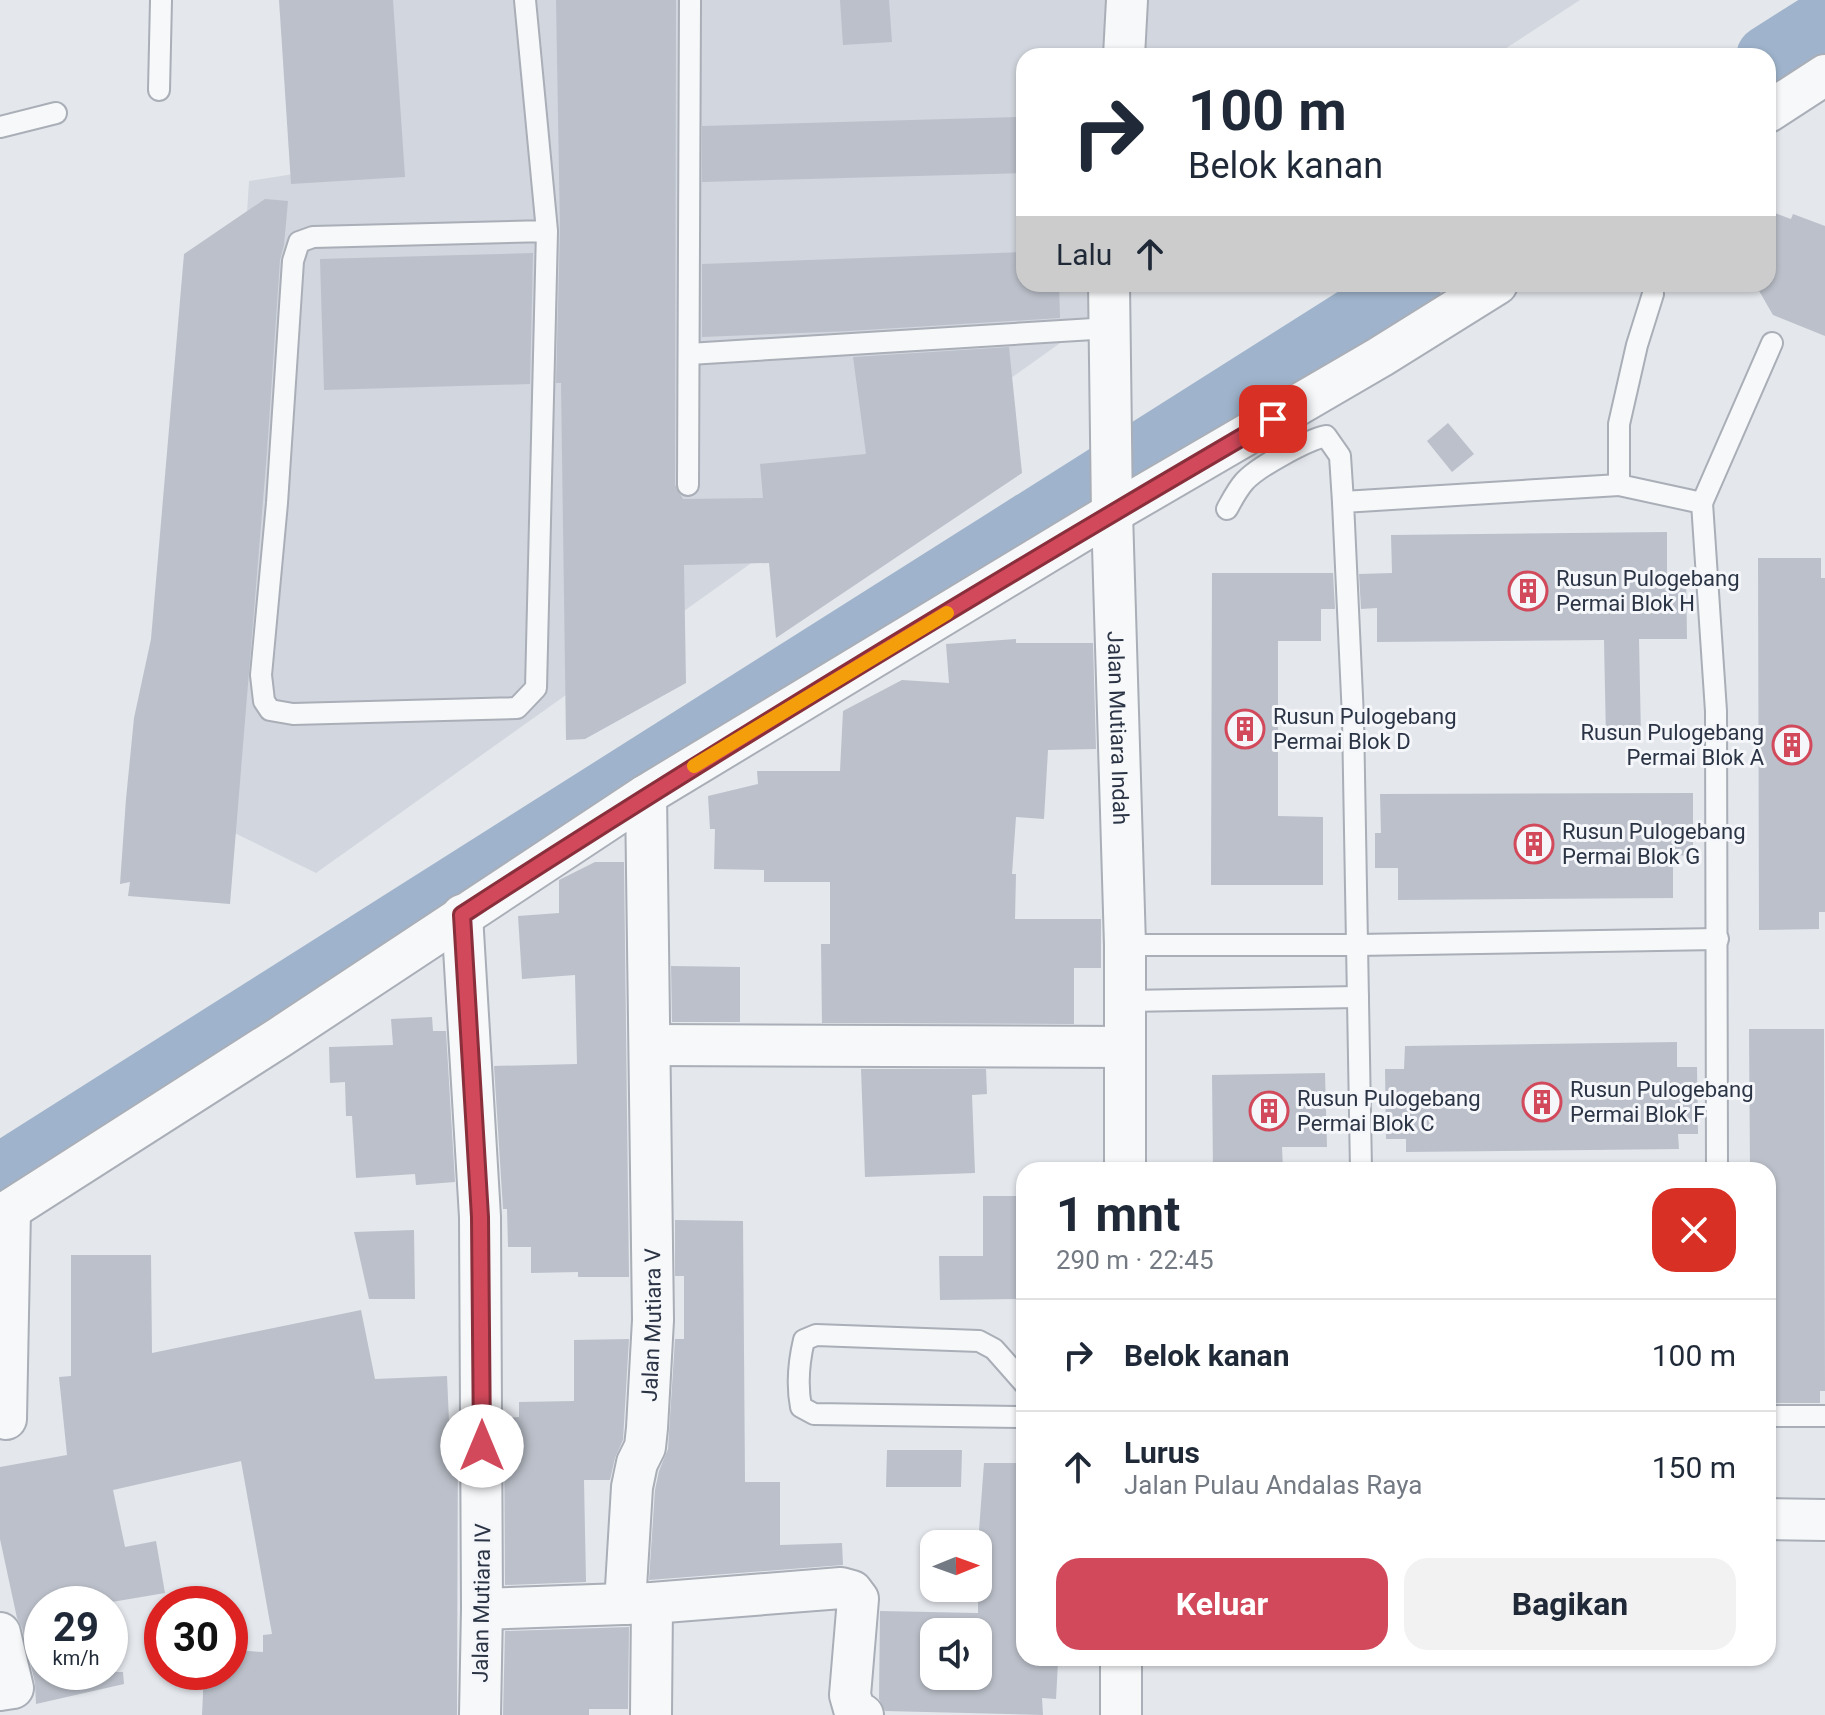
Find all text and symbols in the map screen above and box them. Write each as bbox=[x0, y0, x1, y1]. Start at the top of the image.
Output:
text: 100 m bbox=[1188, 78, 1347, 144]
icon: right bbox=[1056, 80, 1160, 184]
text: Belok kanan bbox=[1188, 145, 1383, 187]
icon: ahead bbox=[1128, 232, 1172, 276]
text: Lalu bbox=[1056, 237, 1112, 272]
pin bbox=[1239, 385, 1307, 453]
icon: arrive bbox=[1251, 397, 1295, 441]
place label: Rusun Pulogebang Permai Blok H bbox=[1556, 566, 1740, 616]
building icon: Rusun Pulogebang Permai Blok H bbox=[1507, 570, 1549, 612]
street label: Jalan Mutiara Indah bbox=[1103, 631, 1133, 825]
place label: Rusun Pulogebang Permai Blok D bbox=[1273, 704, 1457, 754]
building icon: Rusun Pulogebang Permai Blok D bbox=[1224, 708, 1266, 750]
place label: Rusun Pulogebang Permai Blok A bbox=[1580, 720, 1765, 770]
building icon: Rusun Pulogebang Permai Blok A bbox=[1771, 724, 1813, 766]
place label: Rusun Pulogebang Permai Blok G bbox=[1562, 819, 1746, 869]
building icon: Rusun Pulogebang Permai Blok G bbox=[1513, 823, 1555, 865]
place label: Rusun Pulogebang Permai Blok F bbox=[1570, 1077, 1754, 1127]
building icon: Rusun Pulogebang Permai Blok F bbox=[1521, 1081, 1563, 1123]
place label: Rusun Pulogebang Permai Blok C bbox=[1297, 1086, 1481, 1136]
building icon: Rusun Pulogebang Permai Blok C bbox=[1248, 1090, 1290, 1132]
text: 1 mnt bbox=[1056, 1186, 1180, 1243]
button: close bbox=[1652, 1188, 1736, 1272]
text: 290 m · 22:45 bbox=[1056, 1245, 1214, 1275]
street label: Jalan Mutiara V bbox=[636, 1248, 666, 1402]
icon: right bbox=[1056, 1333, 1100, 1377]
text: Belok kanan bbox=[1124, 1338, 1289, 1373]
text: 100 m bbox=[1652, 1338, 1736, 1373]
position arrow bbox=[440, 1404, 524, 1488]
text: Lurus bbox=[1124, 1435, 1200, 1470]
icon: ahead bbox=[1056, 1445, 1100, 1489]
text: 150 m bbox=[1652, 1450, 1736, 1485]
text: Jalan Pulau Andalas Raya bbox=[1124, 1470, 1422, 1500]
street label: Jalan Mutiara IV bbox=[468, 1523, 495, 1683]
north arrow bbox=[920, 1530, 992, 1602]
map controls bbox=[920, 1530, 992, 1690]
button: Keluar bbox=[1056, 1558, 1388, 1650]
button: Bagikan bbox=[1404, 1558, 1736, 1650]
speed limit sign: 30 bbox=[144, 1586, 248, 1690]
text: 29 bbox=[53, 1604, 99, 1651]
button: sound bbox=[920, 1618, 992, 1690]
text: km/h bbox=[53, 1646, 99, 1670]

